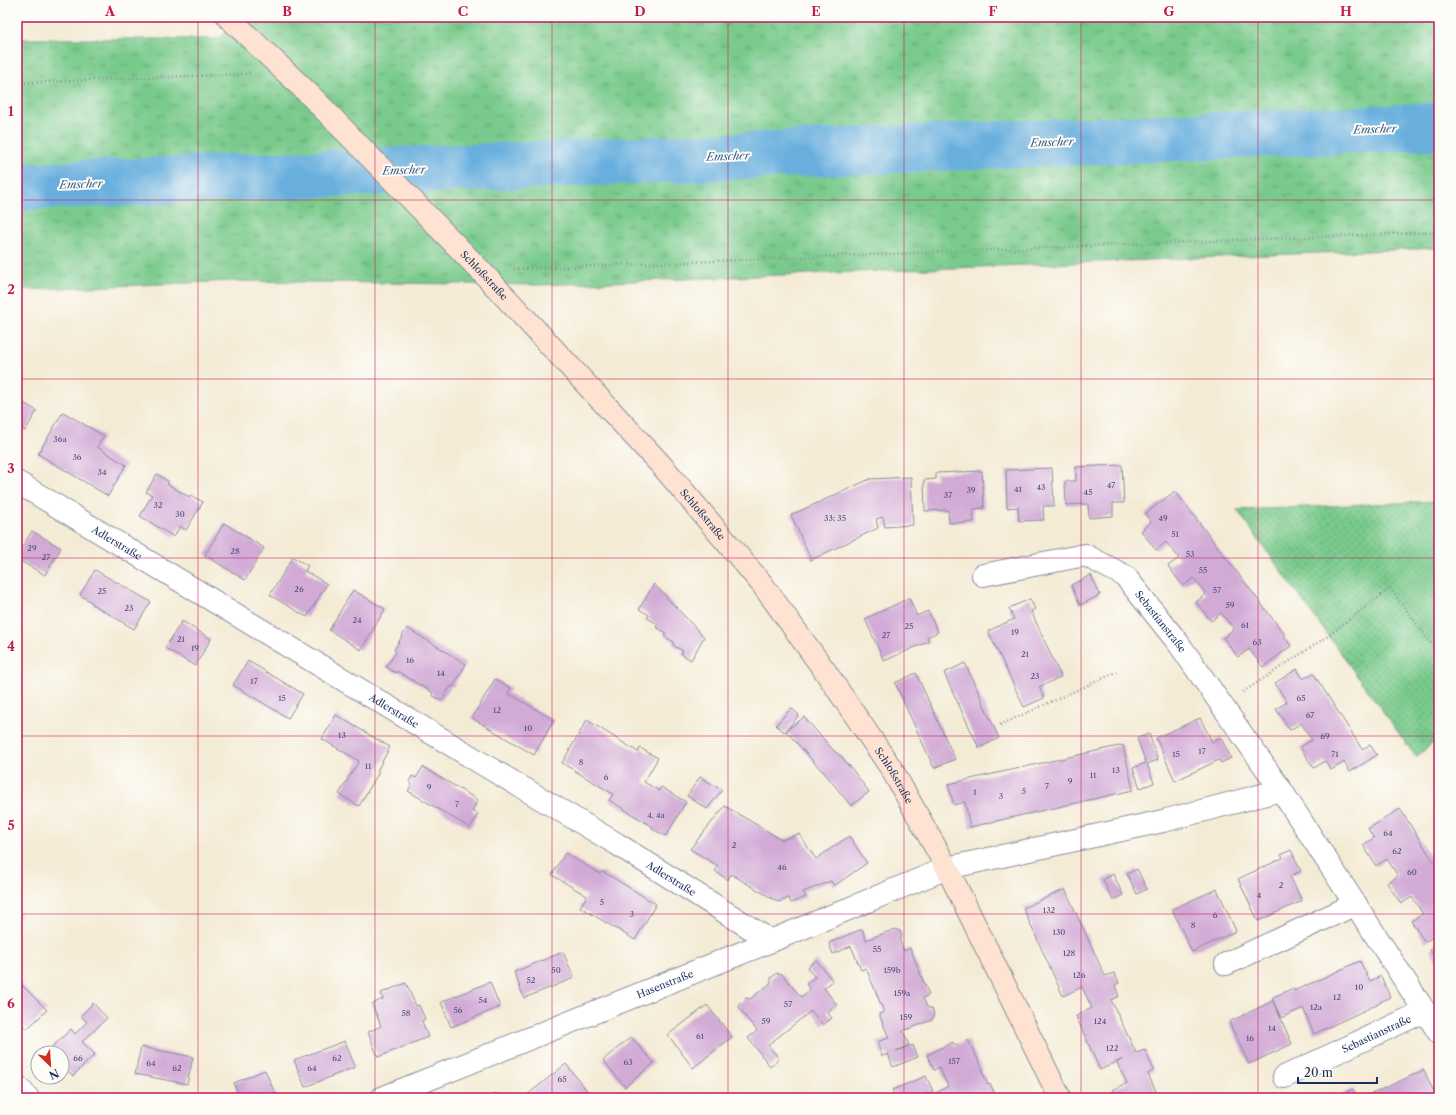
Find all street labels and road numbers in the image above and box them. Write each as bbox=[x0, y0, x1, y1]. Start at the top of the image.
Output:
street label: Schloßstraße bbox=[458, 248, 511, 303]
street label: Schloßstraße bbox=[678, 486, 729, 543]
street label: Adlerstraße bbox=[89, 522, 145, 563]
street label: Sebastianstraße bbox=[1133, 588, 1190, 655]
street label: Adlerstraße bbox=[366, 690, 422, 731]
street label: Schloßstraße bbox=[872, 745, 916, 806]
street label: Adlerstraße bbox=[643, 857, 699, 899]
street label: Hasenstraße bbox=[635, 966, 695, 1001]
street label: Sebastianstraße bbox=[1340, 1012, 1414, 1056]

